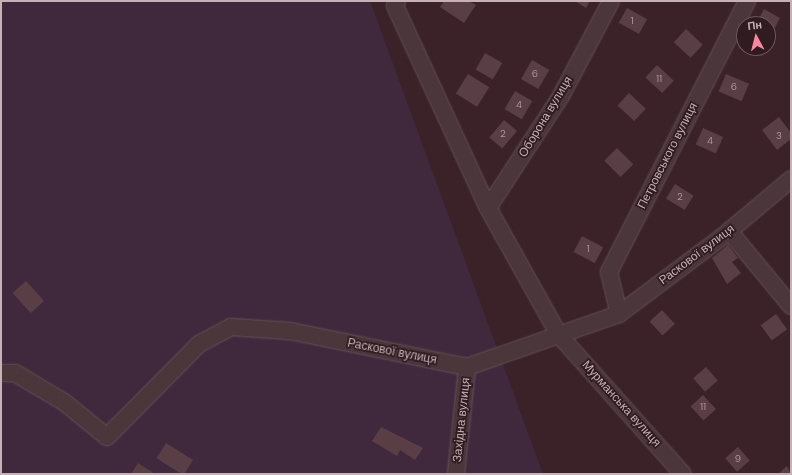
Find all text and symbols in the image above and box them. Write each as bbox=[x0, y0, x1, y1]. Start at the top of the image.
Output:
house number: 1 bbox=[630, 15, 634, 27]
north arrow bbox=[736, 16, 776, 56]
text: Пн bbox=[747, 17, 763, 33]
house number: 6 bbox=[532, 68, 538, 80]
house number: 11 bbox=[656, 73, 662, 85]
street label: Оборона вулиця bbox=[516, 74, 576, 160]
house number: 6 bbox=[731, 81, 737, 93]
house number: 4 bbox=[516, 99, 522, 111]
street label: Петровського вулиця bbox=[635, 101, 701, 211]
house number: 2 bbox=[500, 128, 506, 140]
house number: 3 bbox=[776, 130, 782, 142]
house number: 4 bbox=[707, 135, 713, 147]
house number: 2 bbox=[677, 191, 683, 203]
street label: Раскової вулиця bbox=[656, 222, 738, 288]
house number: 1 bbox=[586, 243, 590, 255]
street label: Раскової вулиця bbox=[346, 336, 438, 368]
street label: Мурманська вулиця bbox=[579, 358, 663, 450]
street label: Західна вулиця bbox=[450, 377, 474, 463]
house number: 11 bbox=[700, 401, 706, 413]
house number: 9 bbox=[735, 453, 741, 465]

